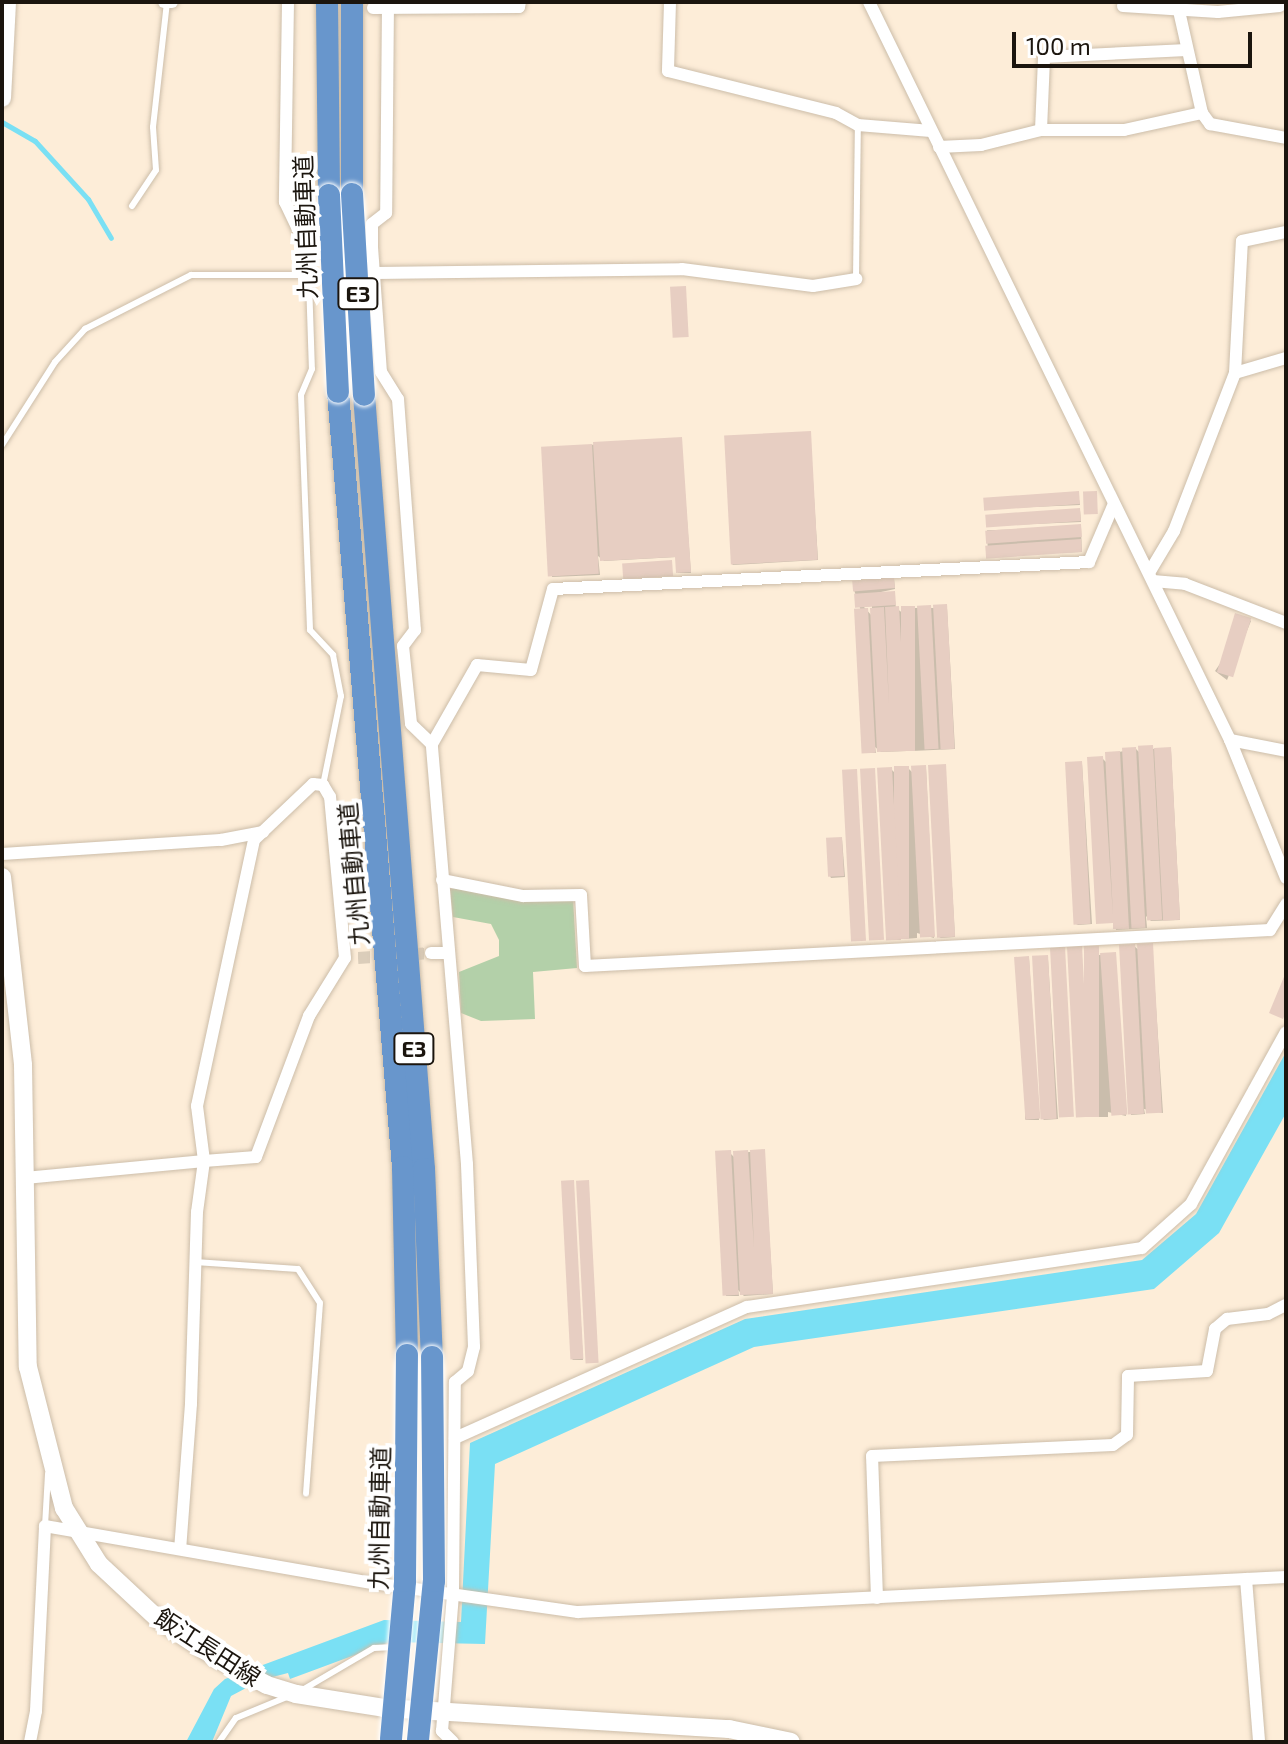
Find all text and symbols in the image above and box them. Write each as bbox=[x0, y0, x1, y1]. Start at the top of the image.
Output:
scale bar bbox=[1016, 16, 1256, 66]
text: 100 m bbox=[1026, 31, 1091, 60]
street label: 九州自動車道 bbox=[288, 155, 322, 299]
road number: E3 bbox=[336, 276, 380, 312]
street label: 九州自動車道 bbox=[332, 801, 374, 947]
road number: E3 bbox=[392, 1031, 436, 1067]
street label: 九州自動車道 bbox=[363, 1446, 395, 1590]
street label: 飯江長田線 bbox=[150, 1602, 266, 1692]

